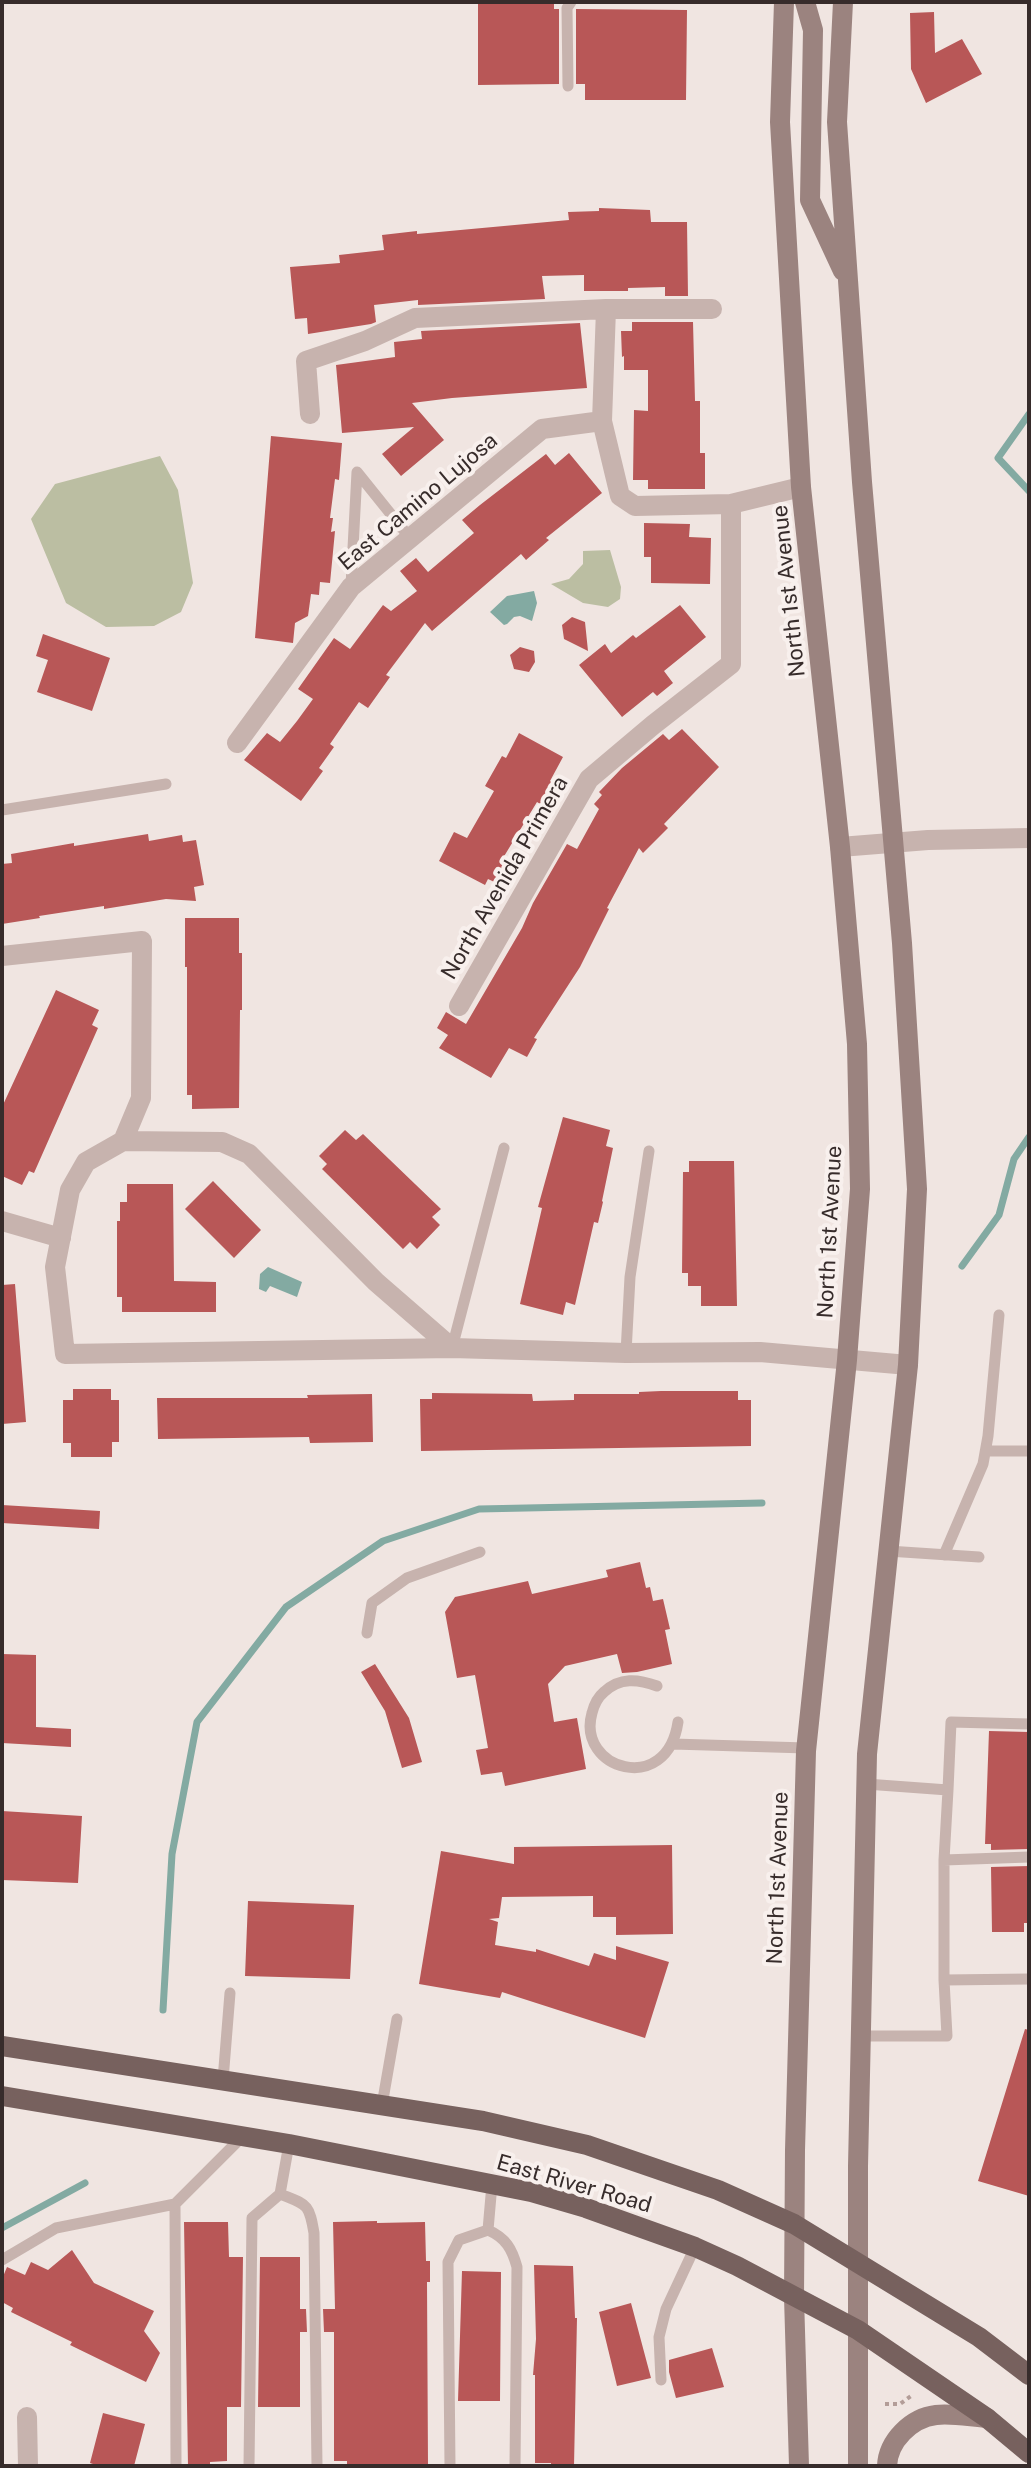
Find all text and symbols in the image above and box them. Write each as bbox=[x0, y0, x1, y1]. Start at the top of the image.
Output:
street label: East Camino Lujosa bbox=[333, 428, 503, 576]
street label: North 1st Avenue bbox=[767, 504, 811, 678]
street label: North Avenida Primera bbox=[436, 772, 574, 984]
street label: North 1st Avenue bbox=[812, 1145, 848, 1319]
street label: North 1st Avenue bbox=[762, 1791, 794, 1965]
street label: East River Road bbox=[493, 2149, 655, 2219]

